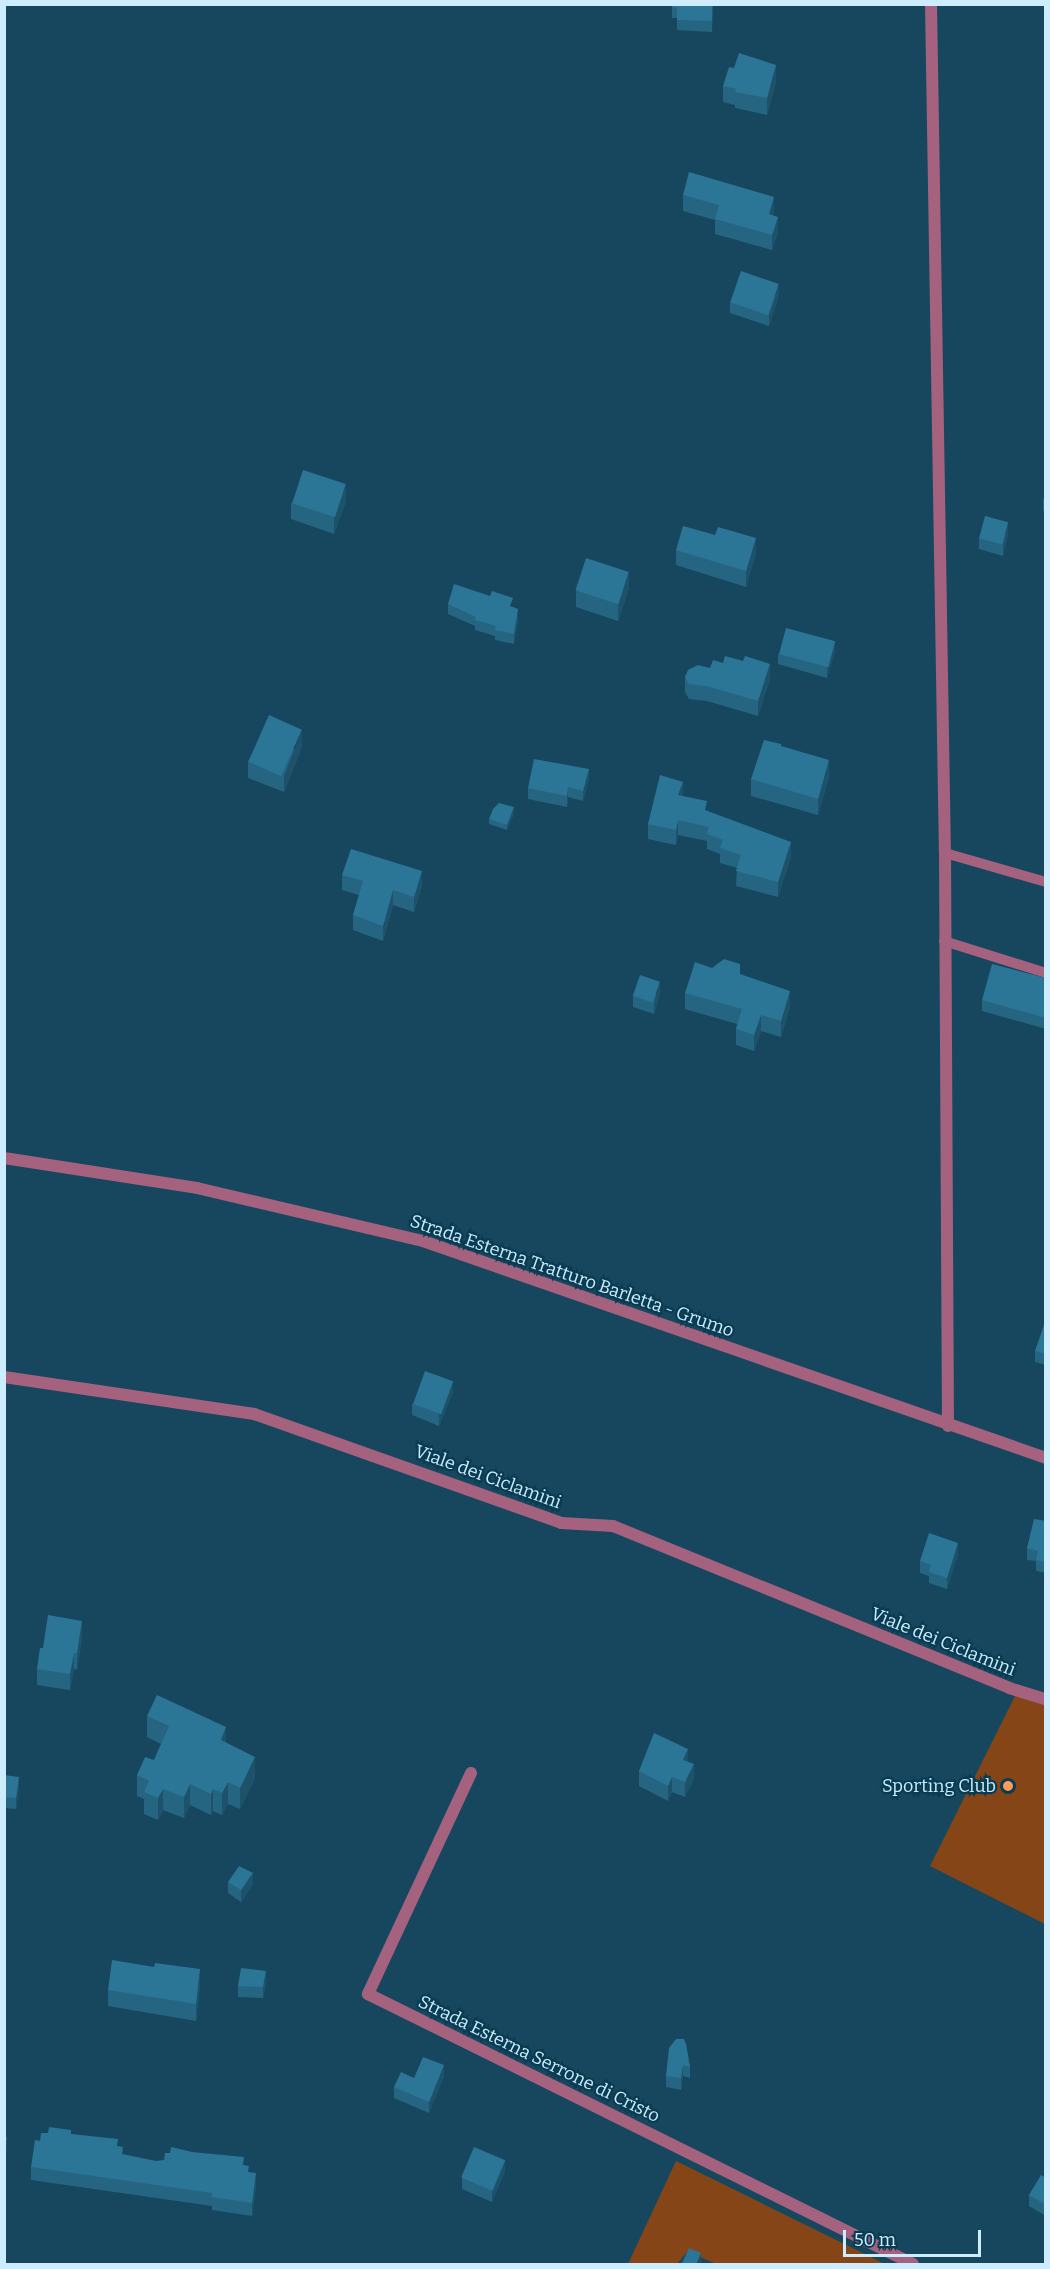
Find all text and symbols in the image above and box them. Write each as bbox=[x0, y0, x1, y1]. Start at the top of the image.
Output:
street label: Strada Esterna Tratturo Barletta - Grumo bbox=[407, 1210, 737, 1342]
street label: Viale dei Ciclamini bbox=[412, 1440, 564, 1514]
street label: Viale dei Ciclamini bbox=[867, 1603, 1019, 1681]
place label: Sporting Club bbox=[882, 1775, 996, 1797]
marker: Sporting Club bbox=[1001, 1779, 1015, 1793]
street label: Strada Esterna Serrone di Cristo bbox=[415, 1991, 663, 2127]
scale bar bbox=[846, 2218, 984, 2256]
text: 50 m bbox=[854, 2229, 896, 2251]

